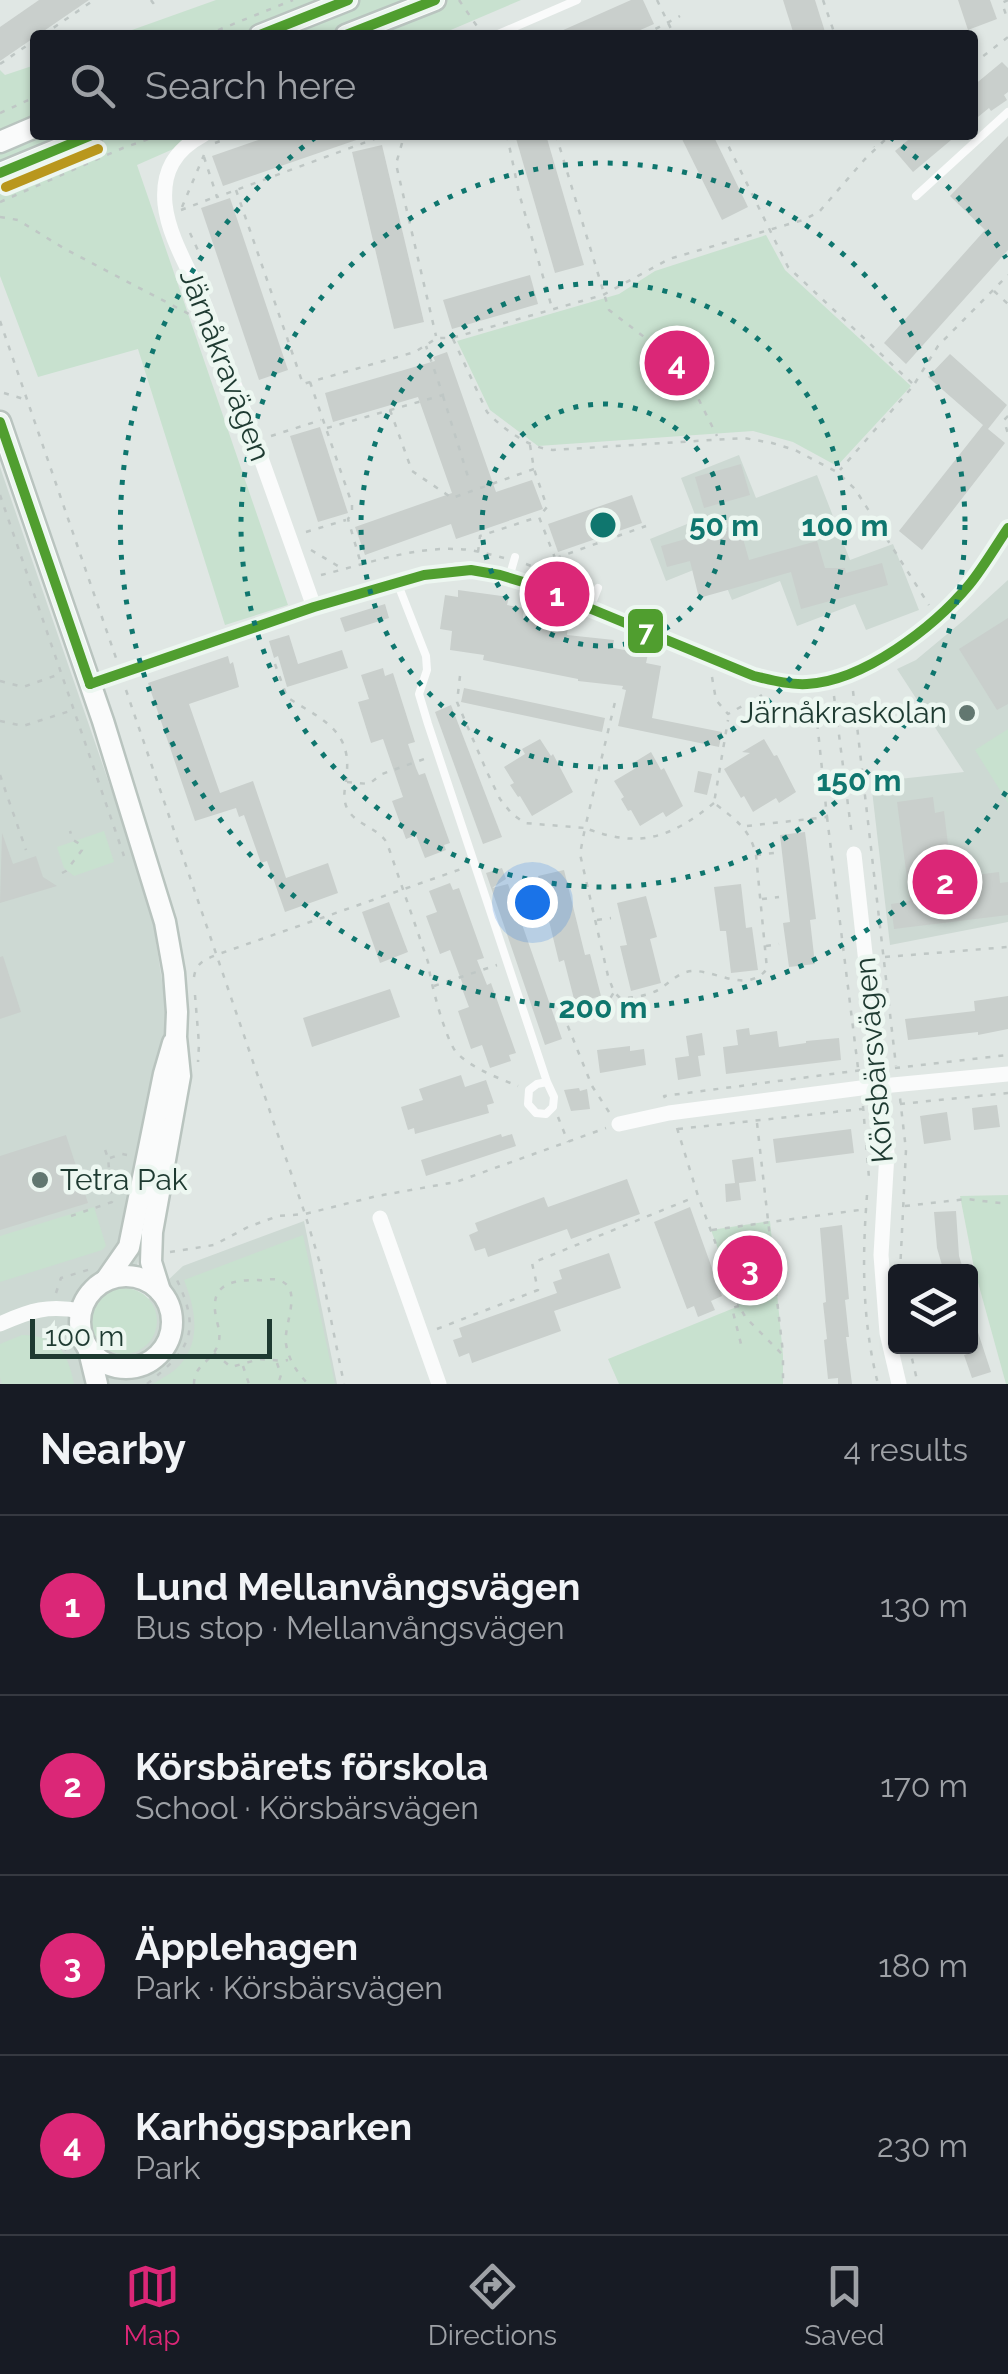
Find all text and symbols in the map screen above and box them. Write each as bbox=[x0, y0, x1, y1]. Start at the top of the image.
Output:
search box bbox=[30, 30, 978, 140]
icon: search bbox=[65, 58, 120, 113]
text: Search here bbox=[145, 63, 356, 108]
street label: Järnåkravägen bbox=[173, 264, 278, 466]
pin: 4 bbox=[644, 326, 710, 400]
centre of rings bbox=[585, 507, 621, 543]
text: 50 m bbox=[689, 508, 759, 543]
text: 100 m bbox=[802, 508, 888, 543]
pin: 1 bbox=[524, 556, 590, 632]
line badge: 7 bbox=[626, 607, 665, 655]
text: 7 bbox=[638, 615, 654, 648]
place label: Järnåkraskolan bbox=[740, 695, 947, 730]
marker: Järnåkraskolan bbox=[956, 702, 978, 724]
text: 150 m bbox=[817, 763, 902, 798]
pin: 2 bbox=[912, 844, 978, 920]
your location bbox=[507, 877, 558, 928]
street label: Körsbärsvägen bbox=[847, 956, 900, 1164]
text: 200 m bbox=[559, 990, 647, 1025]
place label: Tetra Pak bbox=[60, 1162, 188, 1197]
marker: Tetra Pak bbox=[29, 1169, 51, 1191]
pin: 3 bbox=[718, 1230, 782, 1306]
map controls bbox=[888, 1264, 978, 1354]
button: layers bbox=[888, 1264, 978, 1354]
scale bar bbox=[30, 1314, 272, 1358]
text: 100 m bbox=[45, 1320, 124, 1353]
text: Nearby bbox=[40, 1425, 186, 1474]
text: 4 results bbox=[844, 1431, 968, 1468]
text: Lund Mellanvångsvägen bbox=[135, 1564, 581, 1609]
text: 1 bbox=[65, 1587, 80, 1624]
text: 130 m bbox=[880, 1587, 968, 1624]
text: Bus stop · Mellanvångsvägen bbox=[135, 1609, 565, 1646]
text: Körsbärets förskola bbox=[135, 1744, 488, 1789]
text: 2 bbox=[63, 1767, 82, 1804]
text: 170 m bbox=[880, 1767, 968, 1804]
text: School · Körsbärsvägen bbox=[135, 1789, 479, 1826]
text: Äpplehagen bbox=[135, 1924, 358, 1969]
text: 3 bbox=[64, 1947, 81, 1984]
text: 180 m bbox=[878, 1947, 968, 1984]
text: Park · Körsbärsvägen bbox=[135, 1969, 443, 2006]
text: Karhögsparken bbox=[135, 2104, 412, 2149]
text: 4 bbox=[63, 2127, 82, 2164]
text: 230 m bbox=[877, 2127, 968, 2164]
text: Park bbox=[135, 2149, 200, 2186]
tab: Map bbox=[124, 2259, 181, 2352]
tab: Directions bbox=[428, 2259, 557, 2352]
tab: Saved bbox=[804, 2259, 884, 2352]

